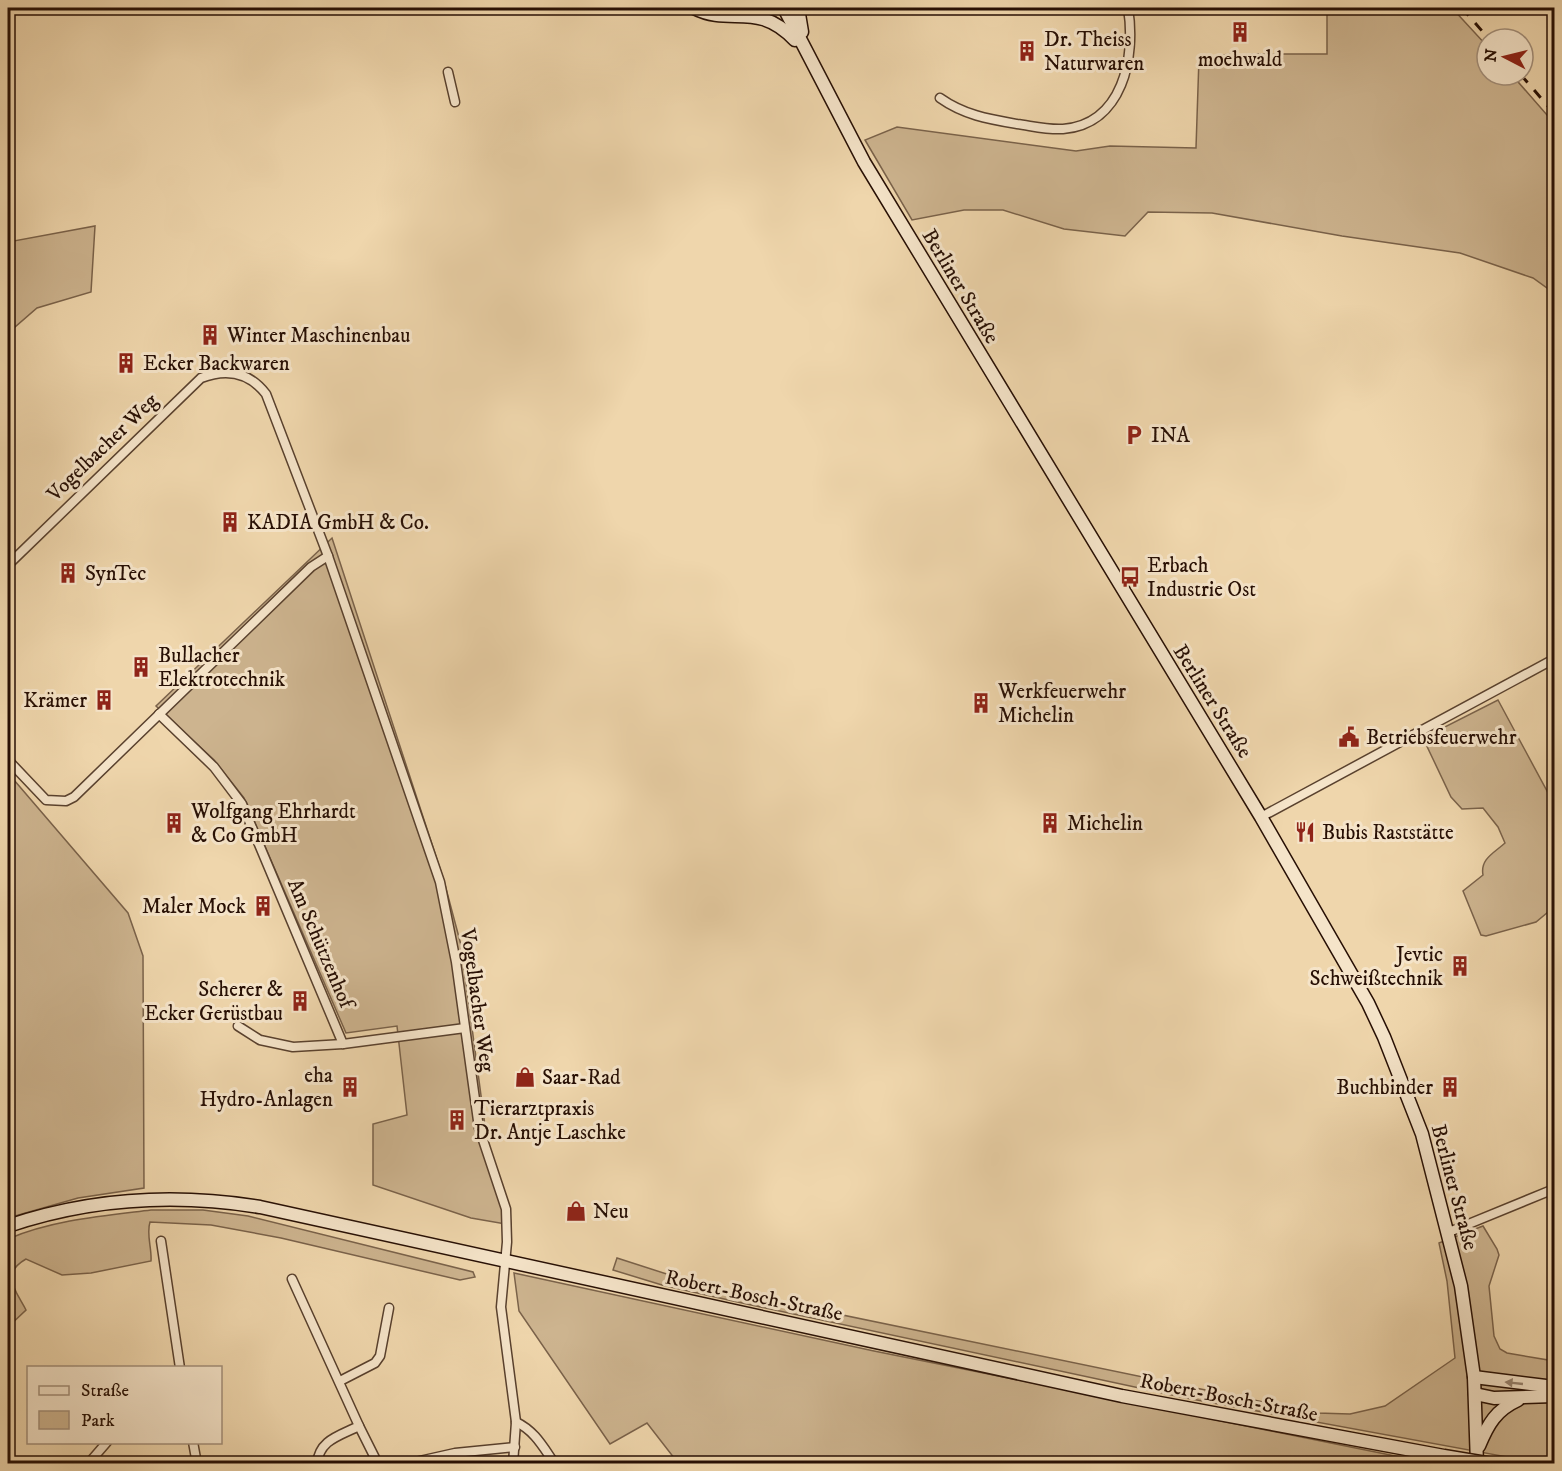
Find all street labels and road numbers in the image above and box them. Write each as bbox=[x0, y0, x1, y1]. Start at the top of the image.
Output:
street label: Berliner Straße bbox=[916, 224, 1005, 349]
street label: Vogelbacher Weg bbox=[41, 388, 164, 508]
street label: Berliner Straße bbox=[1167, 640, 1258, 763]
street label: Am Schützenhof bbox=[281, 875, 360, 1015]
street label: Vogelbacher Weg bbox=[454, 926, 500, 1074]
street label: Berliner Straße bbox=[1425, 1122, 1483, 1253]
street label: Robert-Bosch-Straße bbox=[663, 1264, 845, 1328]
street label: Robert-Bosch-Straße bbox=[1138, 1368, 1320, 1428]

